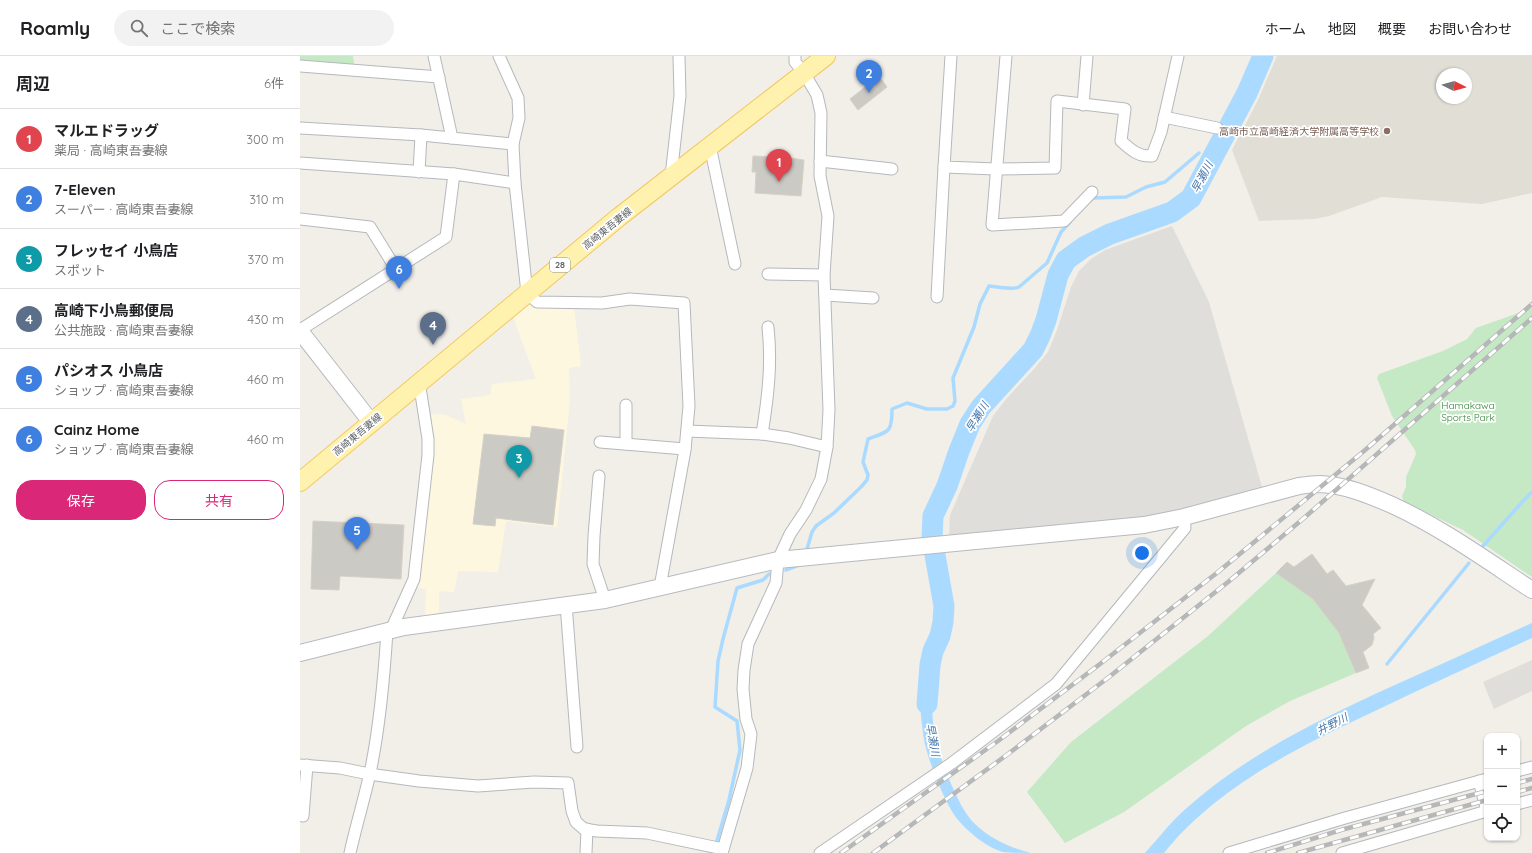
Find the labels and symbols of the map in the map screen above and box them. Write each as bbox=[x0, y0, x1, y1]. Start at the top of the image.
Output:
pin: 2 bbox=[856, 60, 882, 93]
north arrow bbox=[1436, 68, 1472, 104]
place label: 高崎市立高崎経済大学附属高等学校 bbox=[1219, 125, 1379, 138]
marker: 高崎市立高崎経済大学附属高等学校 bbox=[1382, 126, 1392, 136]
pin: 1 bbox=[766, 149, 792, 182]
water label: 早瀬川 bbox=[1188, 158, 1216, 195]
street label: 高崎東吾妻線 bbox=[580, 204, 635, 252]
pin: 6 bbox=[386, 256, 412, 289]
road number: 28 bbox=[550, 258, 570, 272]
pin: 4 bbox=[420, 312, 446, 345]
water label: 早瀬川 bbox=[962, 398, 992, 435]
park label: Hamakawa Sports Park bbox=[1441, 399, 1495, 424]
street label: 高崎東吾妻線 bbox=[330, 410, 384, 459]
pin: 3 bbox=[506, 445, 532, 478]
pin: 5 bbox=[344, 517, 370, 550]
your location bbox=[1132, 543, 1152, 563]
water label: 井野川 bbox=[1314, 710, 1351, 738]
water label: 早瀬川 bbox=[923, 722, 943, 759]

